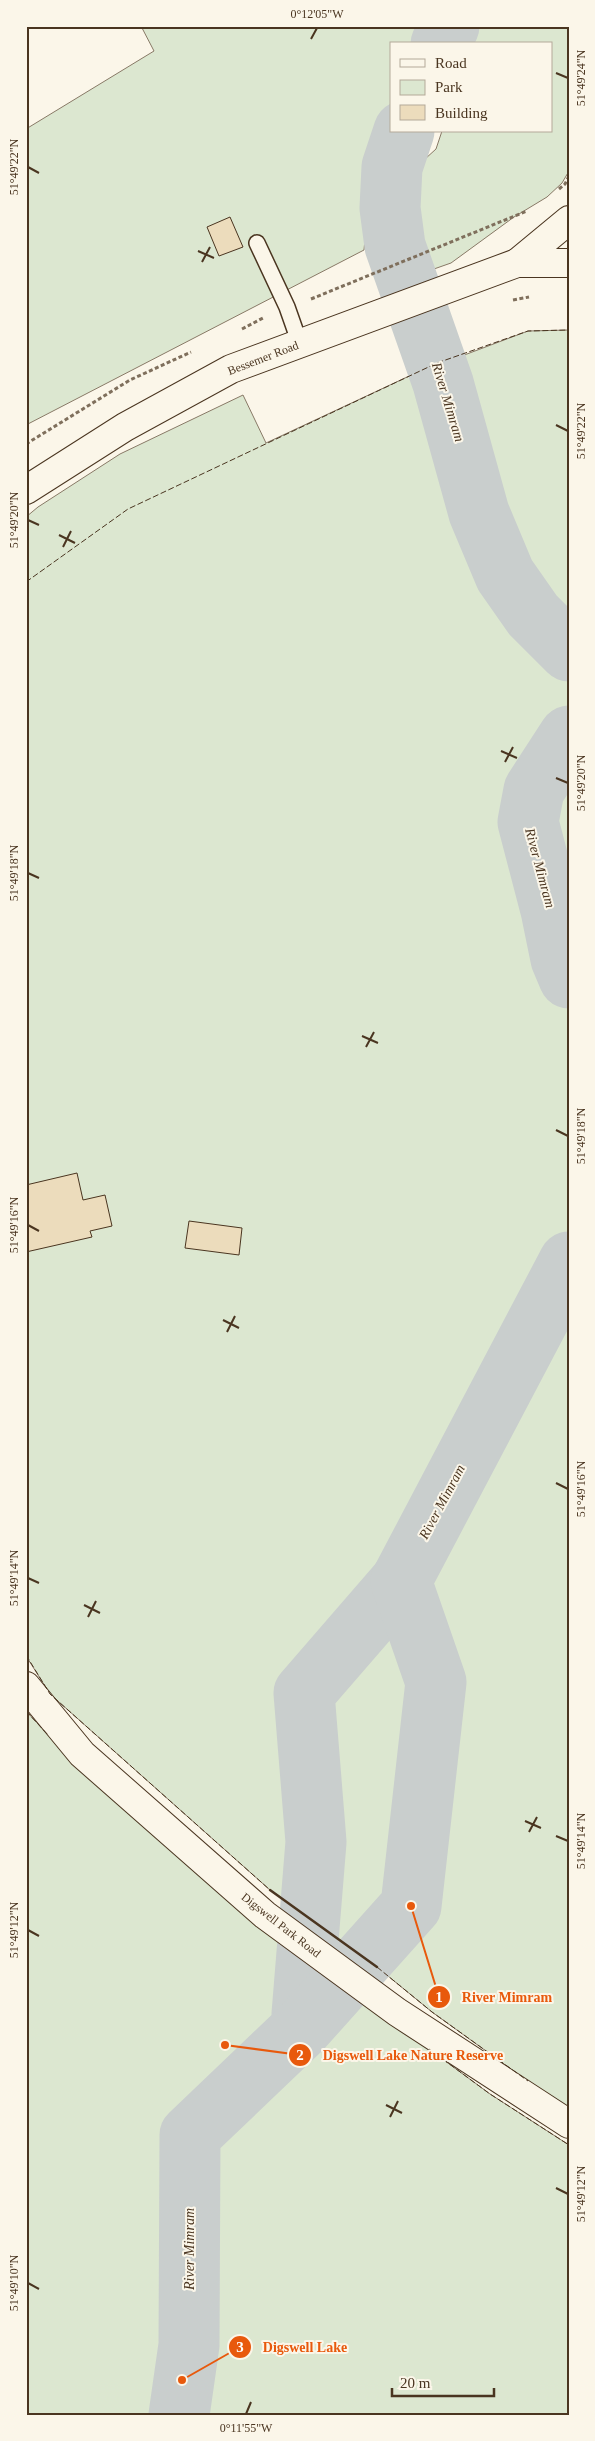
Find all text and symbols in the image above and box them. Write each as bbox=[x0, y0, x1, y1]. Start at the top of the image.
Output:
text: 0°12'05"W bbox=[290, 7, 344, 21]
legend bbox=[390, 42, 552, 132]
text: 51°49'24"N bbox=[574, 49, 588, 106]
text: Road bbox=[435, 55, 467, 71]
text: Park bbox=[435, 79, 463, 95]
text: Building bbox=[435, 105, 488, 121]
text: 51°49'22"N bbox=[7, 138, 21, 195]
street label: Bessemer Road bbox=[225, 338, 301, 378]
water label: River Mimram bbox=[429, 360, 467, 443]
text: 51°49'22"N bbox=[574, 402, 588, 459]
text: 51°49'20"N bbox=[7, 491, 21, 548]
text: 51°49'20"N bbox=[574, 754, 588, 811]
water label: River Mimram bbox=[522, 825, 558, 910]
text: 51°49'18"N bbox=[7, 844, 21, 901]
text: 51°49'18"N bbox=[574, 1107, 588, 1164]
text: 51°49'16"N bbox=[7, 1196, 21, 1253]
text: 51°49'16"N bbox=[574, 1460, 588, 1517]
water label: River Mimram bbox=[416, 1462, 468, 1543]
text: 51°49'14"N bbox=[7, 1549, 21, 1606]
text: 51°49'14"N bbox=[574, 1812, 588, 1869]
street label: Digswell Park Road bbox=[239, 1890, 323, 1960]
text: 51°49'12"N bbox=[7, 1901, 21, 1958]
callout: River Mimram bbox=[427, 1982, 562, 2011]
text: 1 bbox=[435, 1989, 443, 2005]
text: River Mimram bbox=[462, 1990, 552, 2005]
callout: Digswell Lake Nature Reserve bbox=[288, 2040, 513, 2069]
text: 2 bbox=[296, 2047, 304, 2063]
text: Digswell Lake Nature Reserve bbox=[323, 2048, 503, 2063]
text: 51°49'12"N bbox=[574, 2165, 588, 2222]
water label: River Mimram bbox=[182, 2208, 197, 2291]
text: 51°49'10"N bbox=[7, 2254, 21, 2311]
callout: Digswell Lake bbox=[228, 2332, 357, 2361]
text: 3 bbox=[236, 2339, 244, 2355]
text: Digswell Lake bbox=[263, 2340, 347, 2355]
scale bar bbox=[392, 2366, 495, 2398]
text: 20 m bbox=[400, 2375, 431, 2391]
text: 0°11'55"W bbox=[220, 2421, 273, 2435]

